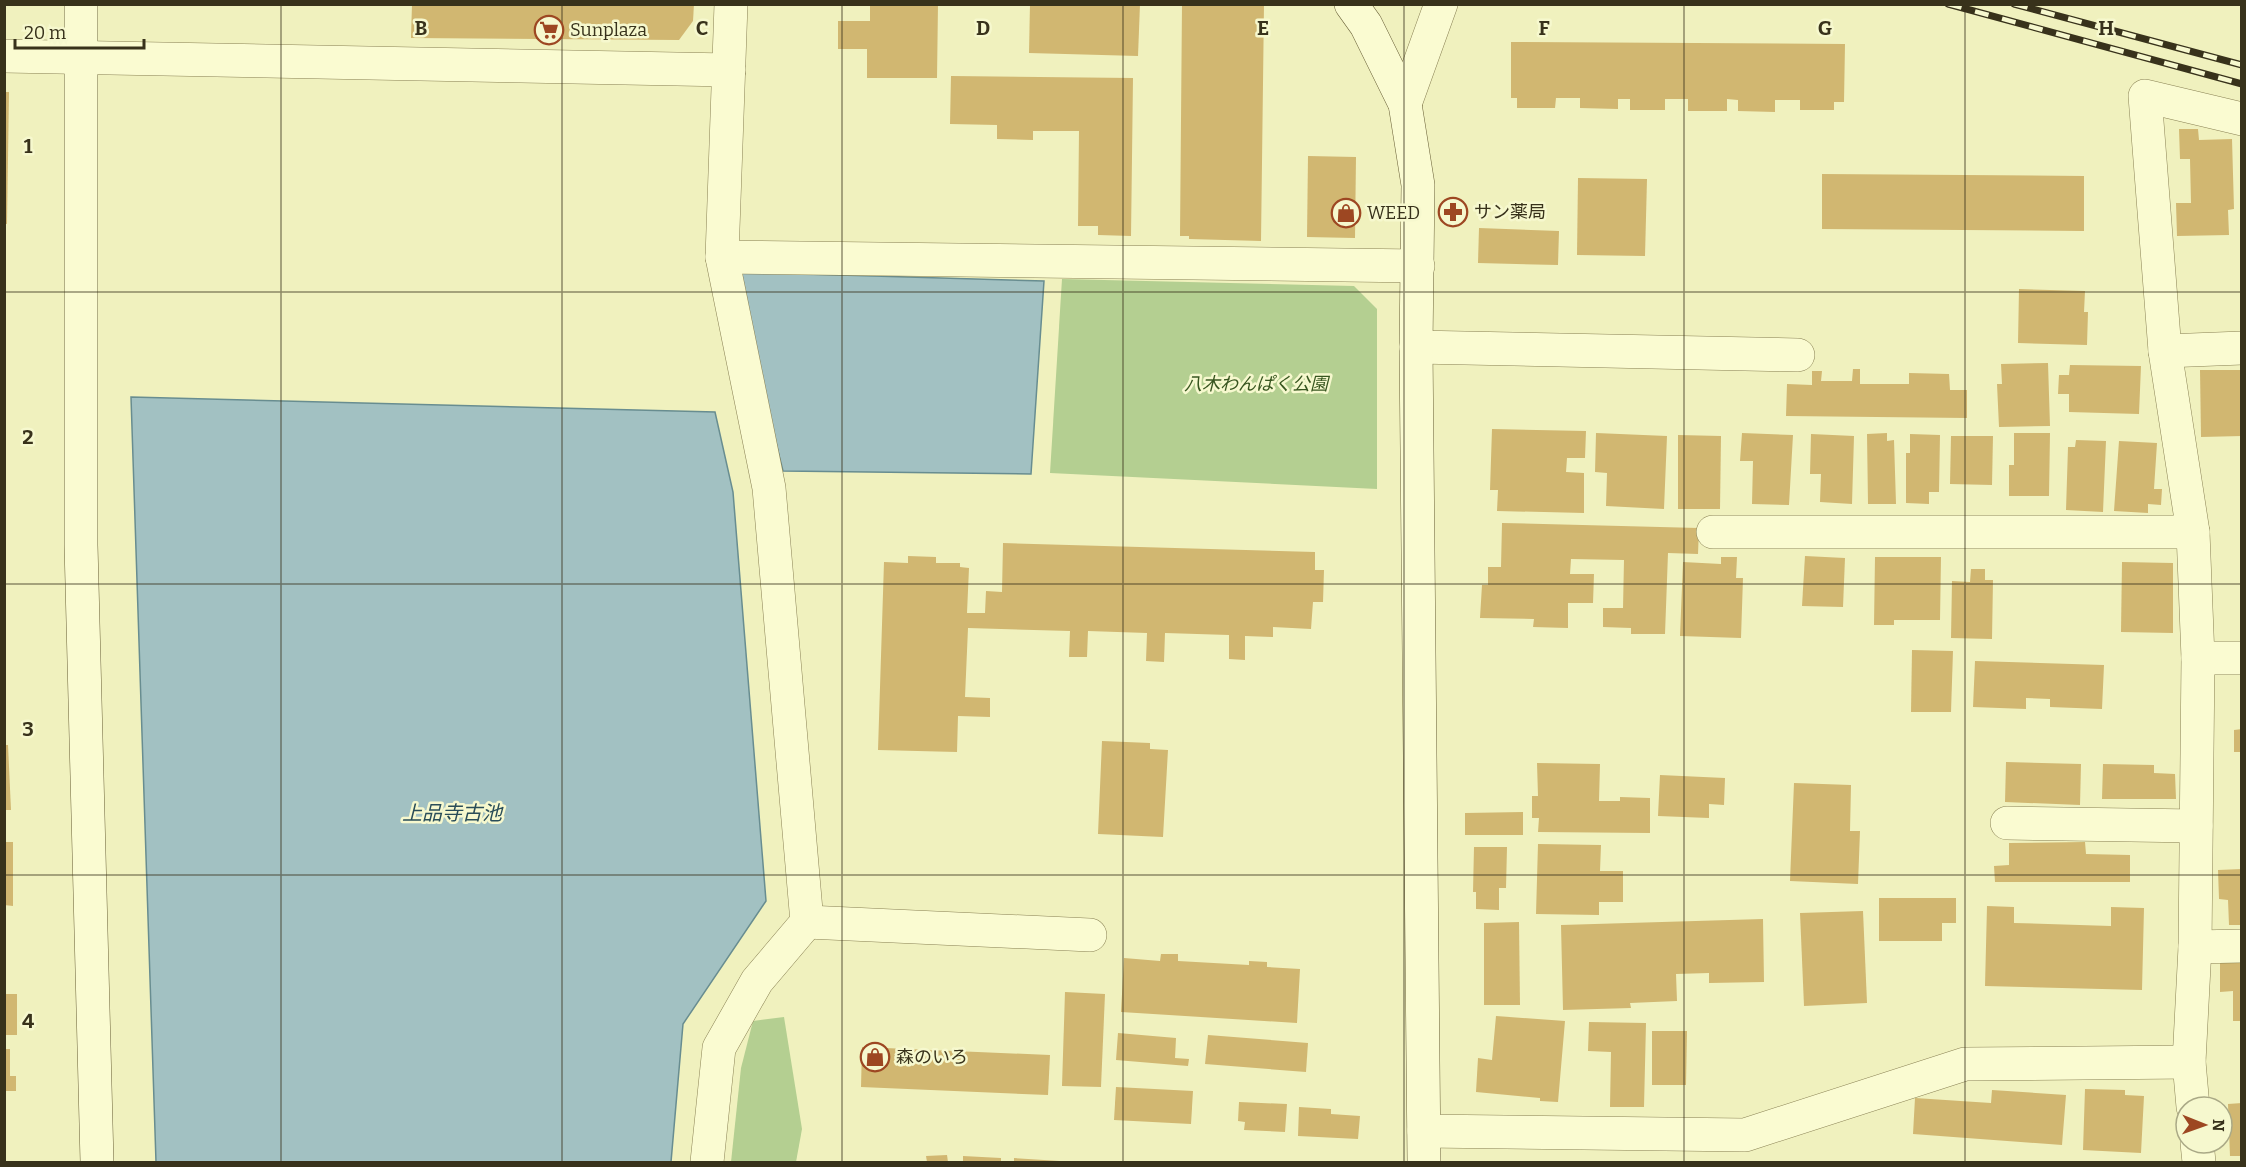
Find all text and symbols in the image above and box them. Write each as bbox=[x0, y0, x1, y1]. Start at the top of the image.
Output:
scale bar bbox=[15, 12, 144, 50]
supermarket icon: Sunplaza bbox=[533, 14, 565, 46]
text: B bbox=[415, 16, 428, 40]
text: C bbox=[696, 16, 708, 40]
text: D bbox=[976, 16, 990, 40]
text: E bbox=[1257, 16, 1269, 40]
text: F bbox=[1538, 16, 1550, 40]
text: G bbox=[1818, 16, 1832, 40]
text: H bbox=[2098, 16, 2114, 40]
place label: Sunplaza bbox=[570, 19, 647, 41]
text: 20 m bbox=[24, 22, 66, 44]
text: 1 bbox=[24, 134, 33, 158]
pharmacy icon: サン薬局 bbox=[1437, 196, 1469, 228]
shop icon: WEED bbox=[1330, 197, 1362, 229]
place label: サン薬局 bbox=[1474, 201, 1546, 223]
place label: WEED bbox=[1367, 202, 1420, 224]
park label: 八木わんぱく公園 bbox=[1184, 373, 1331, 395]
text: 2 bbox=[22, 425, 34, 449]
text: 3 bbox=[22, 717, 34, 741]
water label: 上品寺古池 bbox=[402, 801, 504, 825]
text: 4 bbox=[22, 1009, 34, 1033]
shop icon: 森のいろ bbox=[859, 1041, 891, 1073]
place label: 森のいろ bbox=[896, 1046, 968, 1068]
north arrow bbox=[2174, 1095, 2234, 1155]
text: N bbox=[2209, 1119, 2228, 1132]

